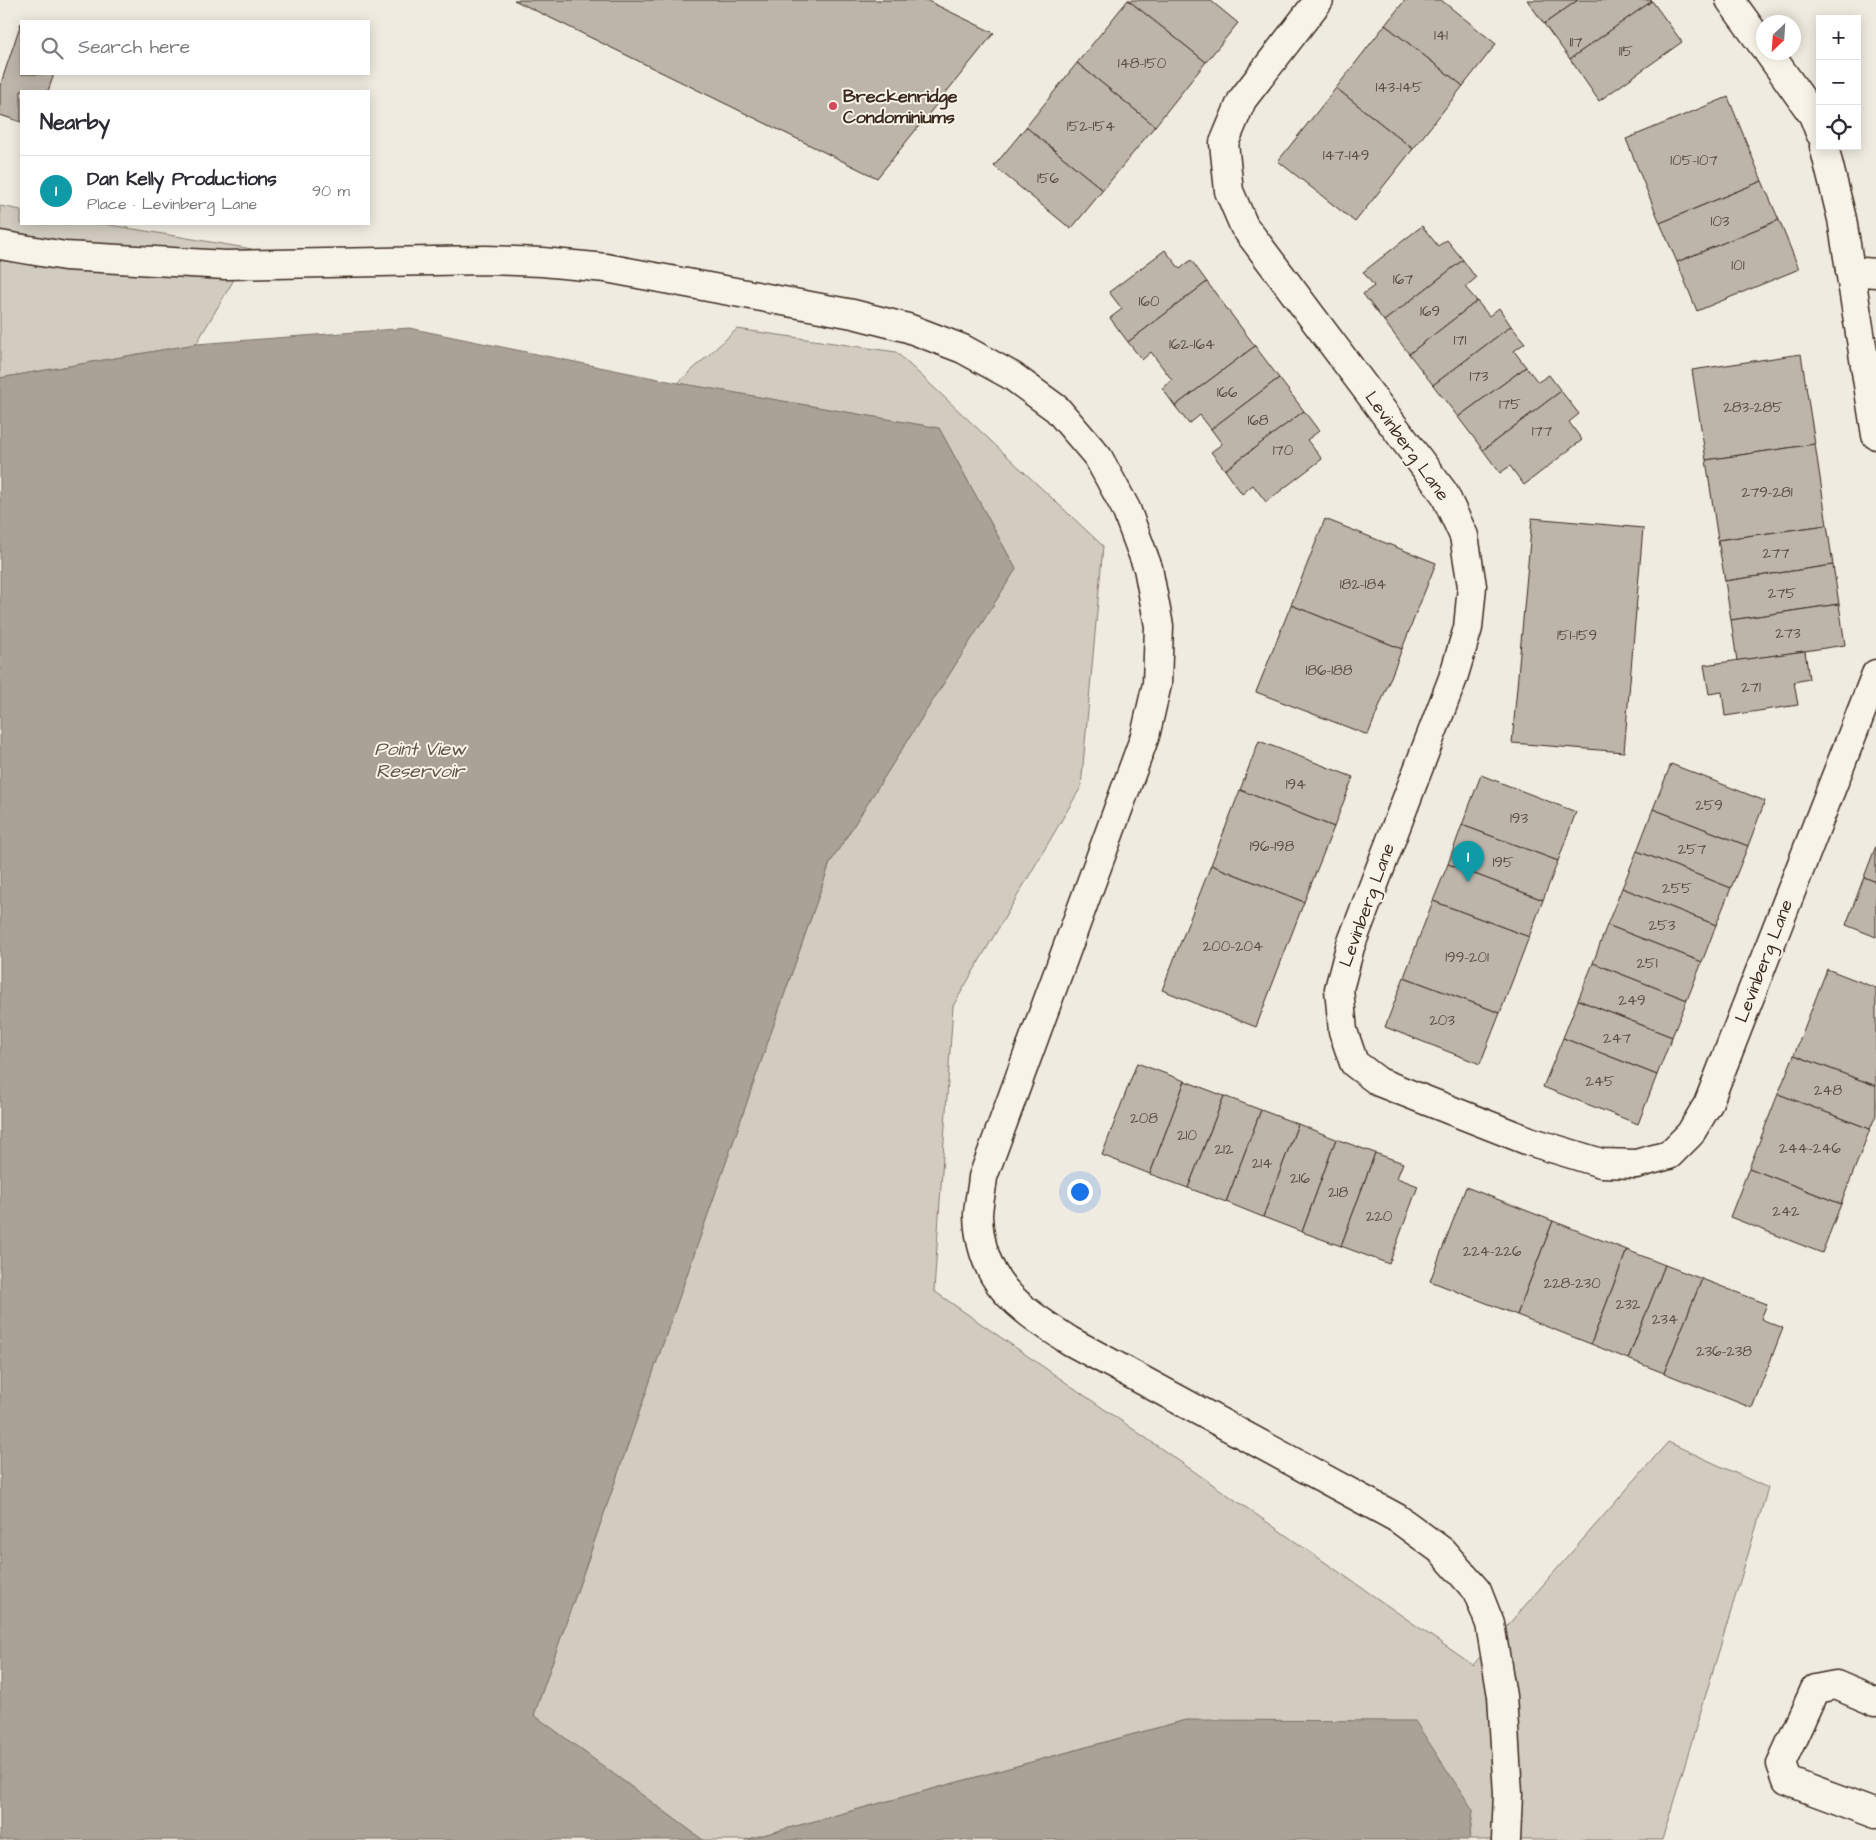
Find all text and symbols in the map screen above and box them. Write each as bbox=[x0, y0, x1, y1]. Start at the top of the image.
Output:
north arrow bbox=[1756, 15, 1801, 60]
map controls bbox=[1816, 15, 1861, 150]
button: + bbox=[1816, 15, 1861, 60]
search box bbox=[20, 20, 370, 75]
house number: 141 bbox=[1434, 25, 1448, 46]
house number: 117 bbox=[1569, 32, 1583, 53]
icon: search bbox=[38, 34, 66, 62]
text: Search here bbox=[78, 34, 190, 61]
house number: 115 bbox=[1619, 41, 1634, 62]
house number: 148-150 bbox=[1118, 53, 1167, 74]
button: − bbox=[1816, 60, 1861, 105]
house number: 143-145 bbox=[1375, 77, 1423, 98]
place label: Breckenridge Condominiums bbox=[843, 84, 958, 130]
marker: Breckenridge Condominiums bbox=[827, 100, 839, 112]
button: locate bbox=[1816, 105, 1861, 150]
text: Nearby bbox=[40, 108, 110, 137]
house number: 152-154 bbox=[1067, 116, 1115, 137]
house number: 147-149 bbox=[1323, 145, 1369, 166]
house number: 105-107 bbox=[1670, 150, 1718, 171]
text: Dan Kelly Productions bbox=[87, 166, 277, 193]
house number: 156 bbox=[1037, 168, 1060, 189]
text: 1 bbox=[55, 180, 57, 202]
text: 90 m bbox=[312, 180, 350, 202]
text: Place · Levinberg Lane bbox=[87, 193, 257, 215]
house number: 103 bbox=[1710, 211, 1730, 232]
house number: 101 bbox=[1731, 255, 1745, 276]
house number: 167 bbox=[1393, 269, 1413, 290]
house number: 160 bbox=[1139, 291, 1160, 312]
house number: 169 bbox=[1420, 301, 1440, 322]
house number: 171 bbox=[1453, 330, 1467, 351]
house number: 162-164 bbox=[1169, 334, 1215, 355]
house number: 173 bbox=[1470, 366, 1489, 387]
house number: 166 bbox=[1217, 382, 1238, 403]
street label: Levinberg Lane bbox=[1358, 386, 1455, 507]
house number: 175 bbox=[1499, 394, 1521, 415]
house number: 283-285 bbox=[1723, 397, 1783, 418]
house number: 168 bbox=[1247, 410, 1269, 431]
house number: 177 bbox=[1532, 421, 1552, 442]
house number: 170 bbox=[1273, 440, 1294, 461]
house number: 279-281 bbox=[1741, 482, 1793, 503]
house number: 277 bbox=[1762, 543, 1790, 564]
house number: 182-184 bbox=[1340, 574, 1386, 595]
house number: 275 bbox=[1768, 583, 1797, 604]
house number: 273 bbox=[1775, 623, 1801, 644]
house number: 151-159 bbox=[1557, 625, 1597, 646]
house number: 186-188 bbox=[1305, 660, 1353, 681]
house number: 271 bbox=[1741, 677, 1761, 698]
water label: Point View Reservoir bbox=[375, 736, 467, 785]
house number: 194 bbox=[1286, 774, 1306, 795]
house number: 259 bbox=[1695, 795, 1723, 816]
house number: 193 bbox=[1510, 808, 1528, 829]
house number: 196-198 bbox=[1250, 836, 1295, 857]
street label: Levinberg Lane bbox=[1333, 839, 1402, 971]
house number: 257 bbox=[1678, 839, 1706, 860]
pin: 1 bbox=[1452, 841, 1484, 882]
house number: 195 bbox=[1492, 852, 1514, 873]
house number: 255 bbox=[1662, 878, 1692, 899]
street label: Levinberg Lane bbox=[1729, 896, 1800, 1026]
house number: 253 bbox=[1649, 915, 1676, 936]
house number: 200-204 bbox=[1203, 936, 1263, 957]
house number: 199-201 bbox=[1445, 947, 1489, 968]
house number: 251 bbox=[1636, 953, 1658, 974]
house number: 249 bbox=[1618, 990, 1646, 1011]
house number: 203 bbox=[1429, 1010, 1455, 1031]
house number: 247 bbox=[1603, 1028, 1631, 1049]
house number: 245 bbox=[1585, 1071, 1615, 1092]
house number: 248 bbox=[1814, 1080, 1843, 1101]
house number: 208 bbox=[1130, 1108, 1158, 1129]
house number: 210 bbox=[1177, 1125, 1198, 1146]
house number: 244-246 bbox=[1779, 1138, 1842, 1159]
house number: 212 bbox=[1214, 1139, 1234, 1160]
house number: 214 bbox=[1252, 1153, 1272, 1174]
house number: 216 bbox=[1290, 1168, 1311, 1189]
your location bbox=[1067, 1179, 1093, 1205]
house number: 218 bbox=[1328, 1182, 1348, 1203]
house number: 242 bbox=[1772, 1201, 1800, 1222]
house number: 220 bbox=[1366, 1206, 1393, 1227]
house number: 224-226 bbox=[1463, 1241, 1522, 1262]
house number: 228-230 bbox=[1543, 1273, 1601, 1294]
house number: 232 bbox=[1616, 1294, 1641, 1315]
house number: 234 bbox=[1652, 1309, 1678, 1330]
house number: 236-238 bbox=[1696, 1341, 1752, 1362]

